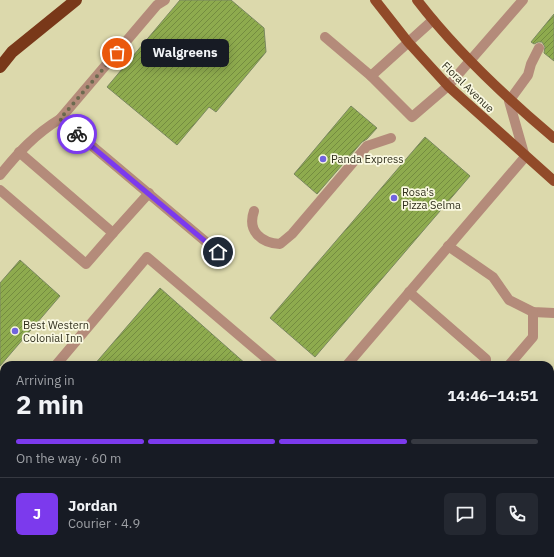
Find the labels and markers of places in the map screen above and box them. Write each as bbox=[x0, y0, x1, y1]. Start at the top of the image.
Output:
pin bbox=[100, 36, 134, 70]
callout: Walgreens bbox=[141, 39, 229, 67]
place label: Panda Express bbox=[331, 152, 404, 166]
marker: Panda Express bbox=[318, 154, 328, 164]
place label: Rosa's Pizza Selma bbox=[402, 185, 461, 212]
marker: Rosa's Pizza Selma bbox=[389, 193, 399, 203]
pin bbox=[201, 235, 235, 269]
place label: Best Western Colonial Inn bbox=[23, 318, 89, 345]
marker: Best Western Colonial Inn bbox=[10, 326, 20, 336]

